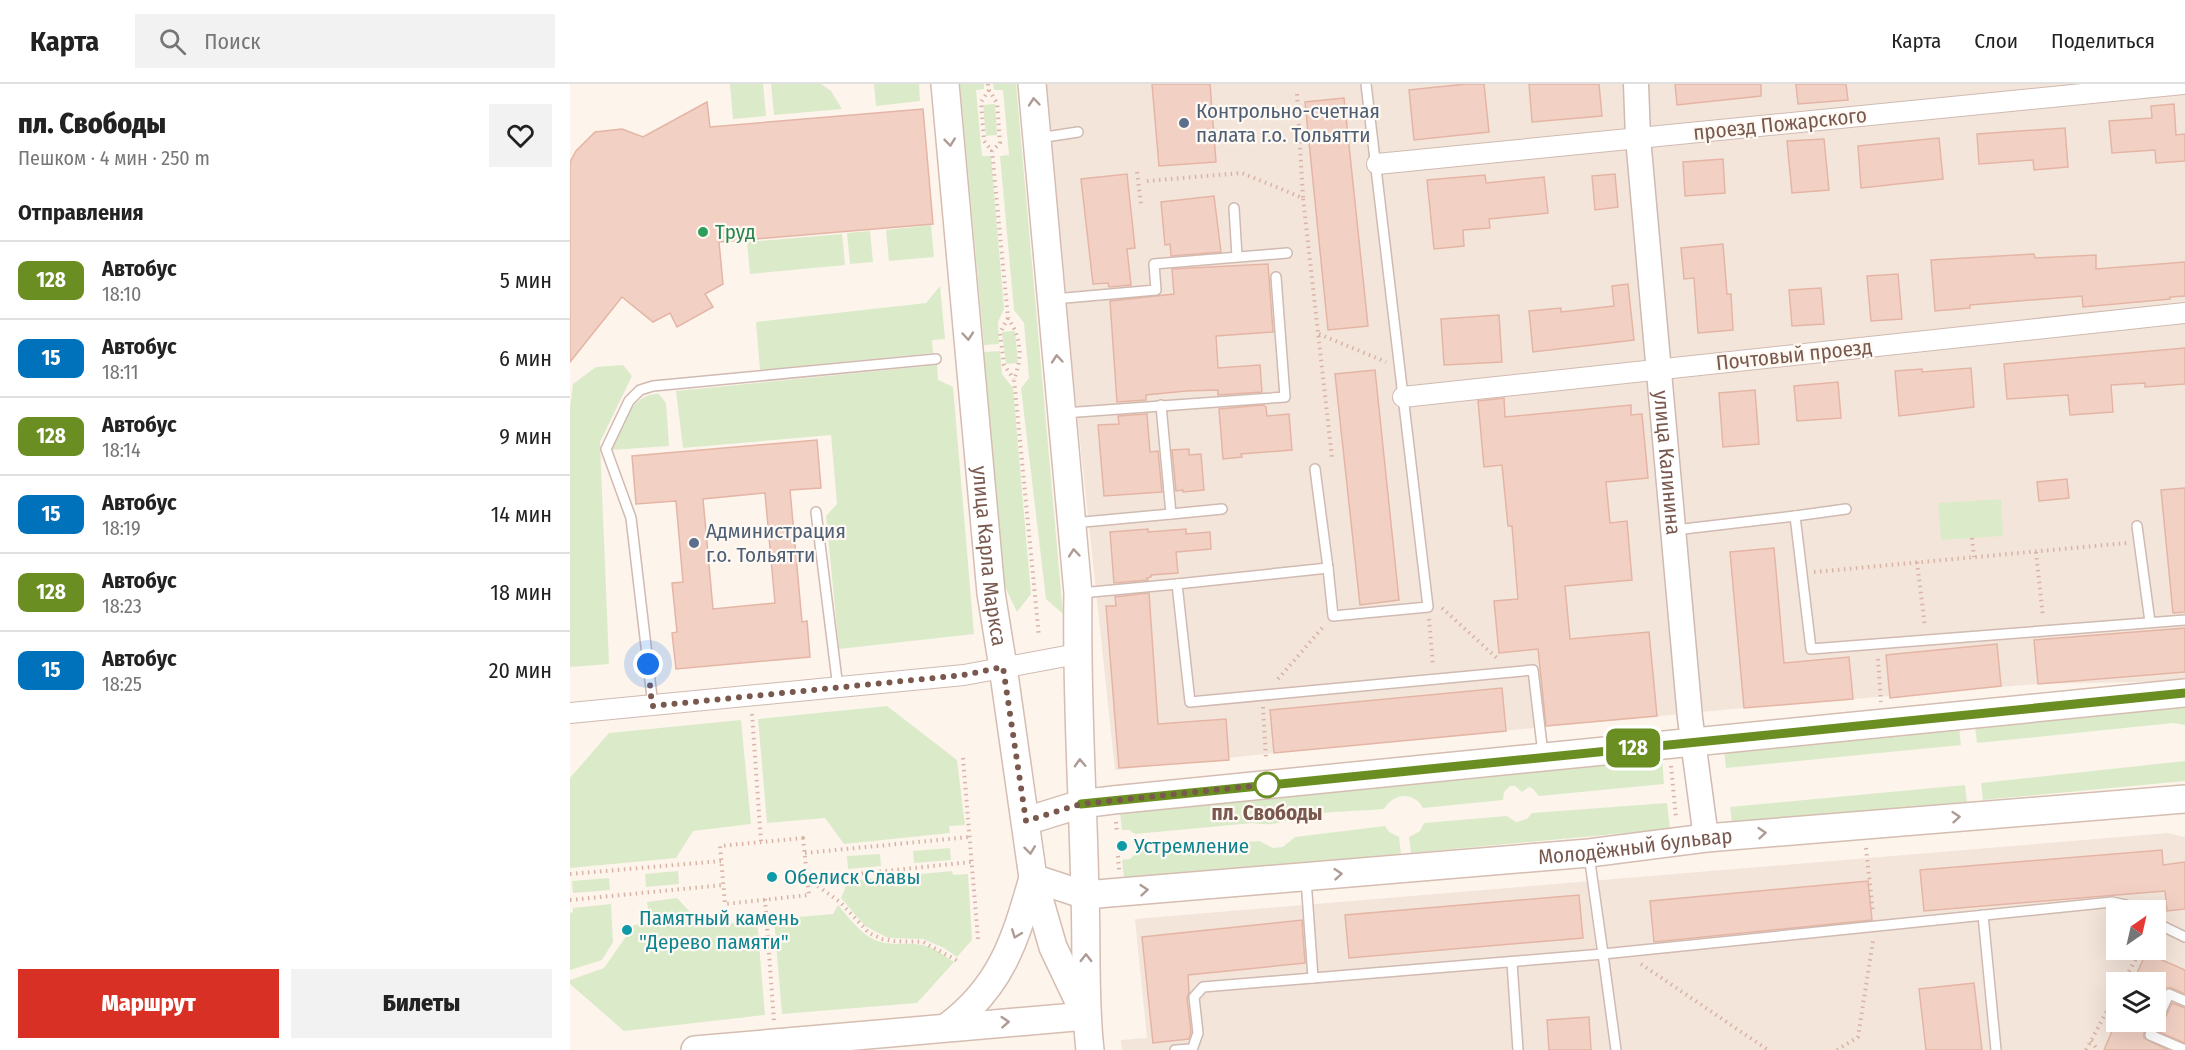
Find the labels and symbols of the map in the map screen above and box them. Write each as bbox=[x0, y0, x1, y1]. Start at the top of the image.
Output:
one-way arrow bbox=[1028, 98, 1041, 107]
place label: Контрольно-счетная палата г.о. Тольятти bbox=[1196, 98, 1380, 148]
street label: проезд Пожарского bbox=[1692, 102, 1868, 146]
marker: Контрольно-счетная палата г.о. Тольятти bbox=[1177, 116, 1191, 130]
one-way arrow bbox=[943, 138, 956, 147]
place label: Труд bbox=[715, 219, 756, 245]
marker: Труд bbox=[696, 225, 710, 239]
one-way arrow bbox=[962, 332, 975, 341]
street label: Почтовый проезд bbox=[1715, 334, 1873, 376]
one-way arrow bbox=[1051, 355, 1064, 364]
street label: улица Калинина bbox=[1648, 389, 1687, 536]
street label: улица Карла Маркса bbox=[967, 465, 1012, 648]
place label: Администрация г.о. Тольятти bbox=[706, 518, 846, 568]
marker: Администрация г.о. Тольятти bbox=[687, 536, 701, 550]
one-way arrow bbox=[1068, 549, 1081, 558]
your location bbox=[633, 649, 663, 679]
line badge: 128 bbox=[1598, 728, 1668, 768]
one-way arrow bbox=[1074, 758, 1086, 767]
marker: пл. Свободы bbox=[1254, 772, 1280, 798]
place label: пл. Свободы bbox=[1212, 800, 1322, 826]
one-way arrow bbox=[1952, 811, 1961, 824]
street label: Молодёжный бульвар bbox=[1537, 823, 1733, 870]
one-way arrow bbox=[1757, 827, 1766, 840]
place label: Устремление bbox=[1133, 833, 1249, 859]
marker: Устремление bbox=[1115, 839, 1129, 853]
one-way arrow bbox=[1023, 845, 1035, 854]
place label: Обелиск Славы bbox=[784, 864, 920, 890]
one-way arrow bbox=[1333, 867, 1342, 880]
marker: Обелиск Славы bbox=[765, 870, 779, 884]
one-way arrow bbox=[1139, 884, 1148, 897]
north arrow bbox=[2106, 900, 2166, 960]
place label: Памятный камень "Дерево памяти" bbox=[639, 905, 799, 955]
marker: Памятный камень "Дерево памяти" bbox=[620, 923, 634, 937]
one-way arrow bbox=[1011, 928, 1023, 939]
one-way arrow bbox=[1079, 953, 1092, 962]
one-way arrow bbox=[1000, 1016, 1009, 1029]

